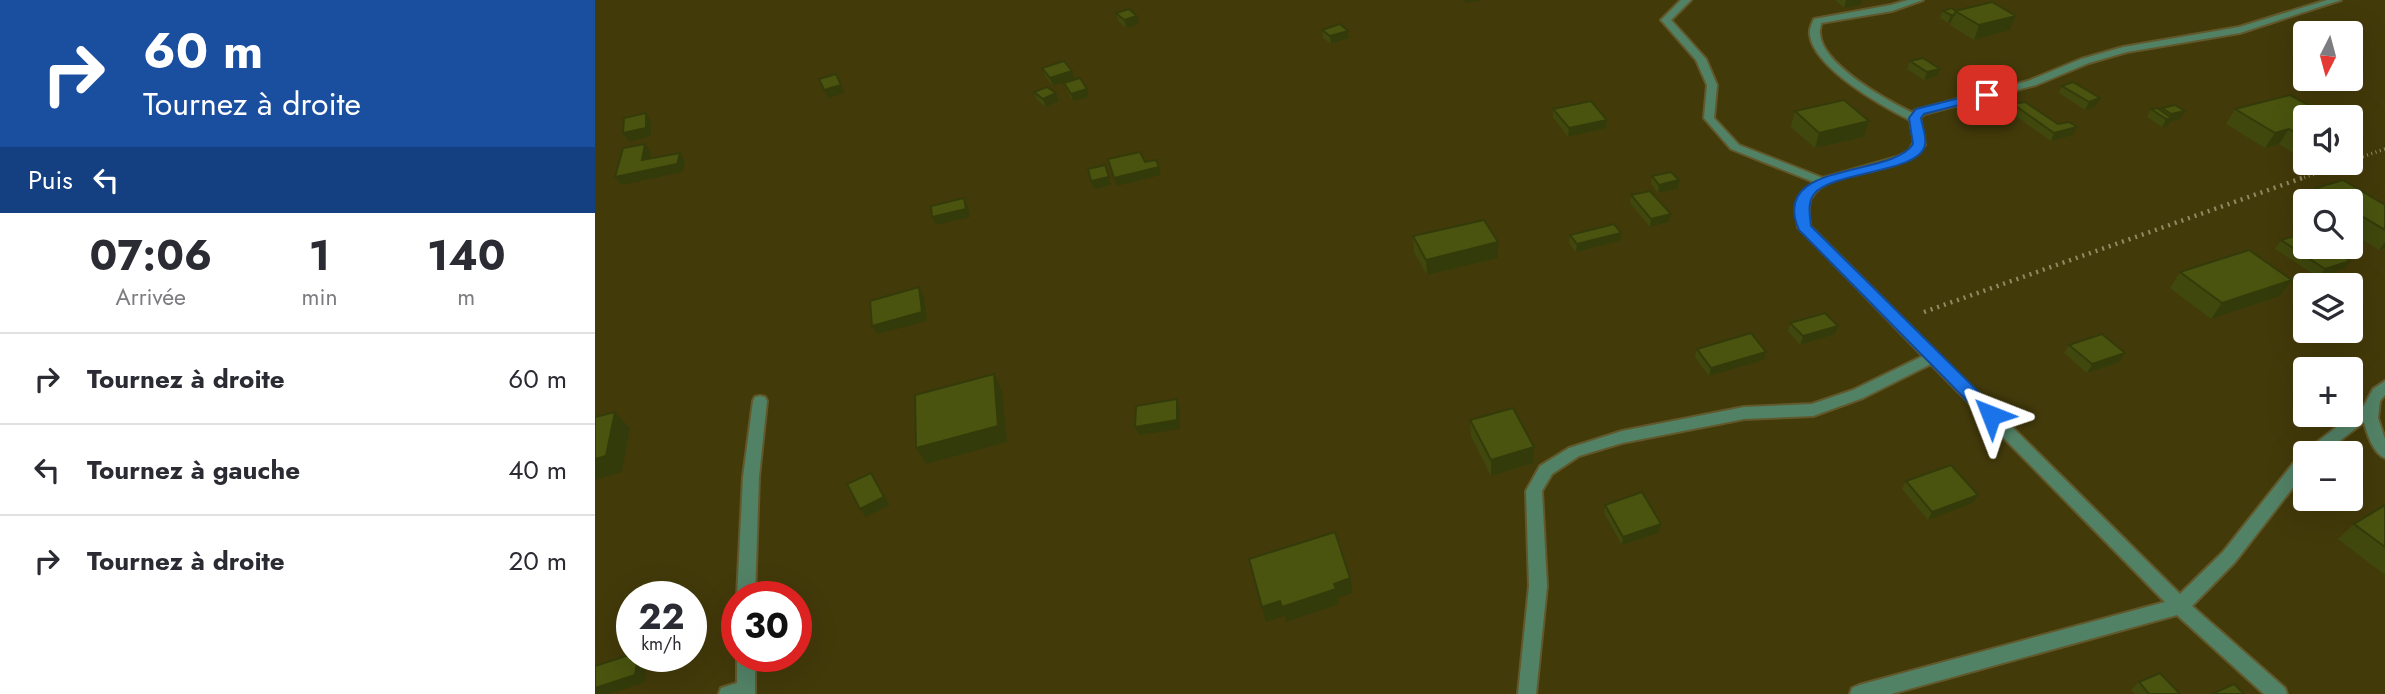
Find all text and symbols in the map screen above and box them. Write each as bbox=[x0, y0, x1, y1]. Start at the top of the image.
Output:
text: 60 m bbox=[143, 16, 263, 86]
north arrow bbox=[2293, 21, 2363, 91]
map controls bbox=[2293, 21, 2363, 511]
icon: right bbox=[28, 28, 119, 119]
pin bbox=[1957, 65, 2017, 125]
icon: arrive bbox=[1968, 76, 2006, 114]
text: Tournez à droite bbox=[143, 81, 361, 127]
button: sound bbox=[2293, 105, 2363, 175]
text: Puis bbox=[28, 161, 73, 199]
icon: left bbox=[87, 161, 125, 199]
button: search bbox=[2293, 189, 2363, 259]
text: 07:06 bbox=[89, 225, 212, 286]
text: 1 bbox=[309, 225, 330, 286]
text: 140 bbox=[427, 225, 506, 286]
button: layers bbox=[2293, 273, 2363, 343]
text: Arrivée bbox=[116, 280, 186, 314]
text: min bbox=[302, 280, 338, 314]
text: m bbox=[457, 280, 475, 314]
button: + bbox=[2293, 357, 2363, 427]
icon: right bbox=[28, 360, 66, 398]
text: Tournez à droite bbox=[87, 360, 285, 398]
text: 60 m bbox=[508, 360, 567, 398]
position arrow bbox=[1954, 378, 2028, 452]
button: − bbox=[2293, 441, 2363, 511]
icon: left bbox=[28, 451, 66, 489]
text: Tournez à gauche bbox=[87, 451, 300, 489]
text: 40 m bbox=[508, 451, 567, 489]
icon: right bbox=[28, 542, 66, 580]
text: Tournez à droite bbox=[87, 542, 285, 580]
text: 20 m bbox=[509, 542, 567, 580]
speed limit sign: 30 bbox=[721, 581, 812, 672]
text: 22 bbox=[639, 592, 684, 642]
text: km/h bbox=[641, 631, 682, 657]

